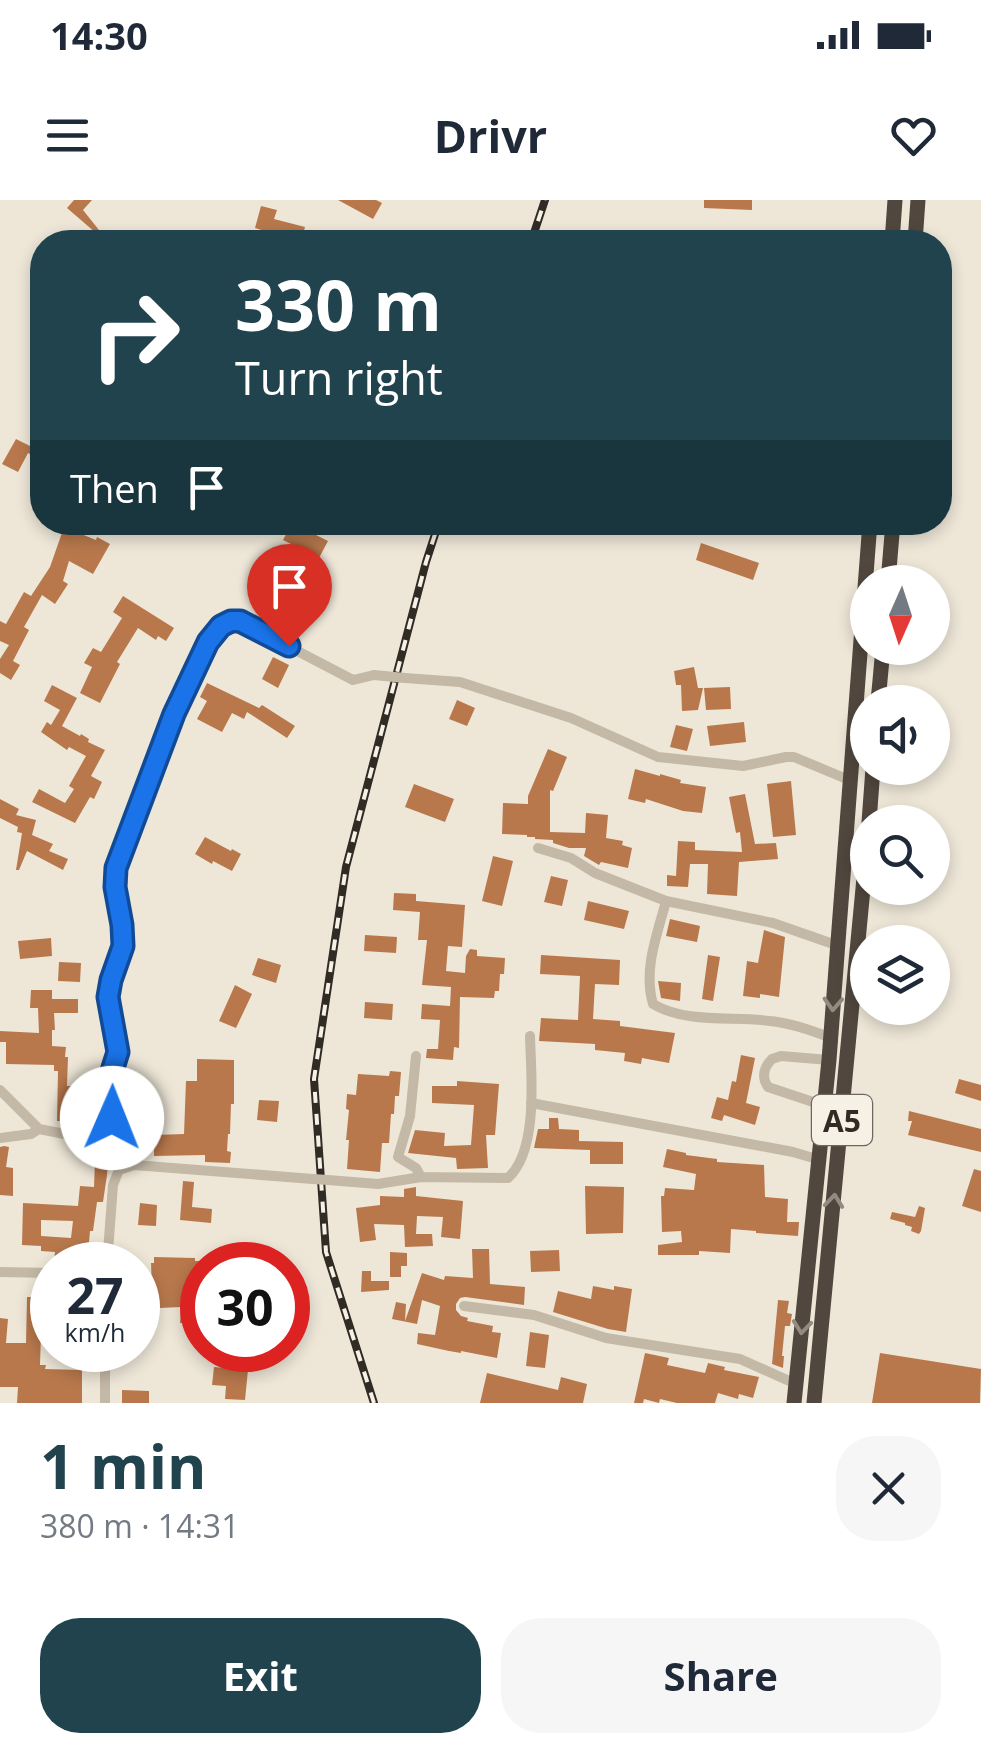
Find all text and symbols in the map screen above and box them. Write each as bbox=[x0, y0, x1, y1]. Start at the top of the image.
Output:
text: 14:30 bbox=[50, 9, 148, 61]
text: Drivr bbox=[434, 105, 547, 166]
icon: menu bbox=[40, 108, 95, 163]
icon: heart bbox=[886, 108, 941, 163]
text: 330 m bbox=[235, 256, 442, 352]
icon: right bbox=[70, 270, 200, 400]
text: Turn right bbox=[235, 347, 443, 408]
icon: arrive bbox=[179, 460, 234, 515]
text: Then bbox=[70, 462, 159, 514]
pin bbox=[247, 544, 332, 647]
icon: arrive bbox=[262, 559, 317, 614]
north arrow bbox=[850, 565, 950, 665]
map controls bbox=[850, 565, 950, 1025]
button: sound bbox=[850, 685, 950, 785]
button: search bbox=[850, 805, 950, 905]
button: layers bbox=[850, 925, 950, 1025]
one-way arrow bbox=[823, 996, 844, 1012]
position arrow bbox=[60, 1066, 164, 1170]
road number: A5 bbox=[812, 1095, 872, 1145]
one-way arrow bbox=[822, 1193, 844, 1209]
speed limit sign: 30 bbox=[180, 1242, 310, 1372]
text: 27 bbox=[66, 1261, 124, 1329]
text: km/h bbox=[65, 1315, 125, 1349]
one-way arrow bbox=[792, 1319, 813, 1335]
text: 1 min bbox=[40, 1425, 207, 1507]
button: close bbox=[836, 1436, 941, 1541]
text: 380 m · 14:31 bbox=[40, 1504, 239, 1547]
button: Exit bbox=[40, 1618, 481, 1733]
button: Share bbox=[501, 1618, 941, 1733]

